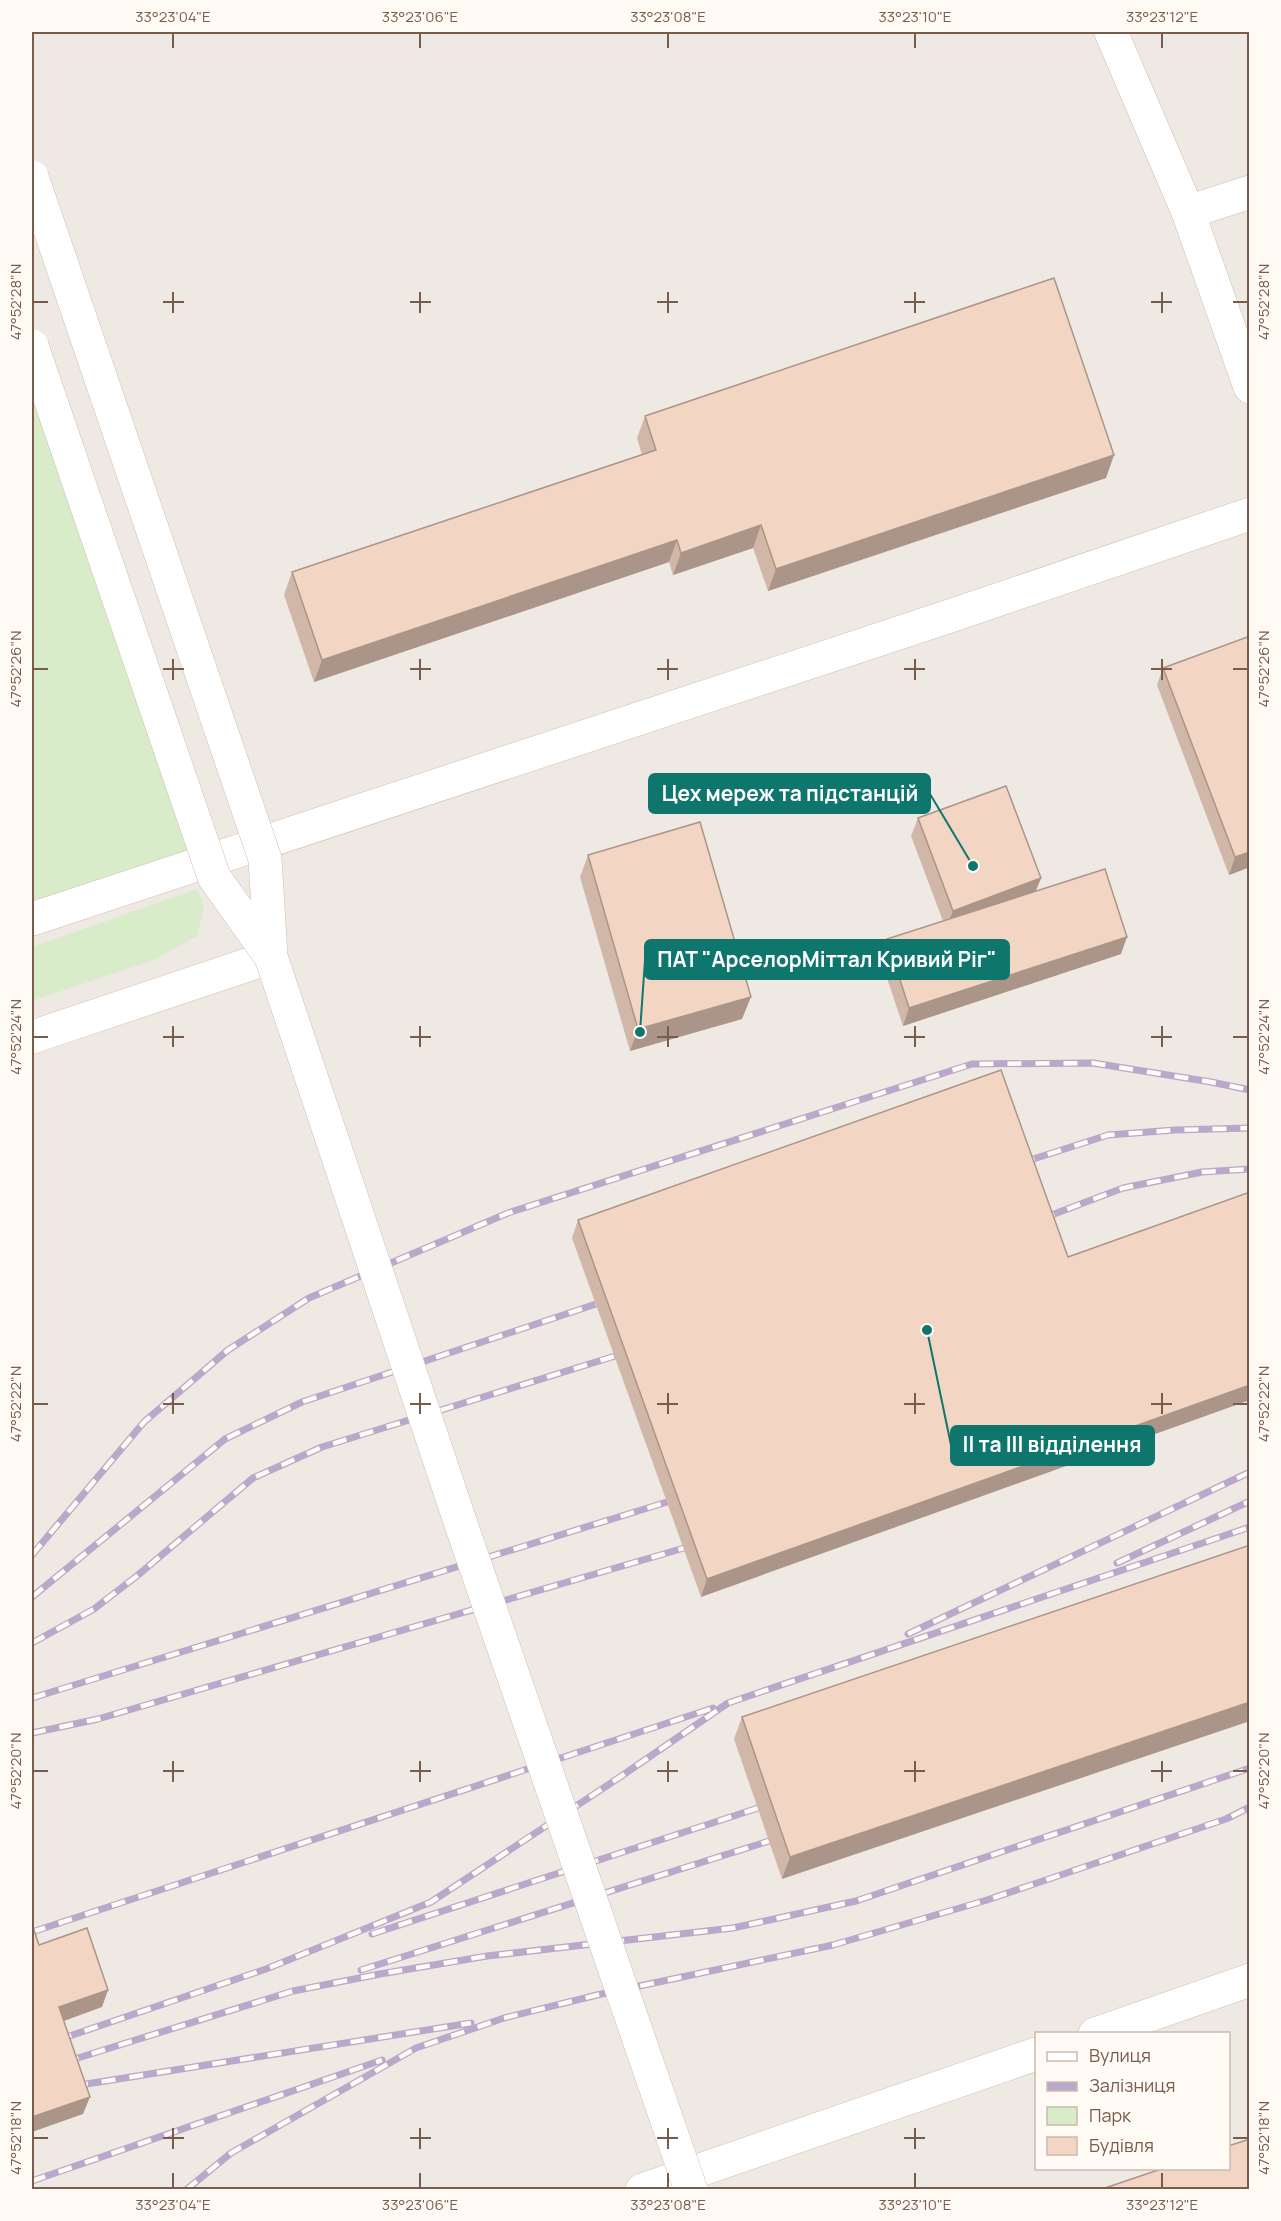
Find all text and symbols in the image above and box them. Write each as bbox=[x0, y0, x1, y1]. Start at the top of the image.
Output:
text: 33°23'04"E bbox=[135, 6, 211, 27]
text: 33°23'06"E bbox=[382, 6, 458, 27]
text: 33°23'08"E bbox=[630, 6, 706, 27]
text: 33°23'10"E bbox=[879, 6, 951, 27]
text: 33°23'12"E bbox=[1126, 6, 1198, 27]
text: 47°52'28"N bbox=[5, 264, 26, 340]
text: 47°52'28"N bbox=[1253, 264, 1274, 340]
text: 47°52'26"N bbox=[5, 630, 26, 708]
text: 47°52'26"N bbox=[1253, 630, 1274, 708]
callout: Цех мереж та підстанцій bbox=[649, 774, 930, 813]
text: Цех мереж та підстанцій bbox=[662, 779, 918, 807]
callout: ПАТ "АрселорМіттал Кривий Ріг" bbox=[645, 940, 1009, 979]
text: ПАТ "АрселорМіттал Кривий Ріг" bbox=[657, 945, 997, 973]
text: 47°52'24"N bbox=[5, 999, 26, 1075]
text: 47°52'24"N bbox=[1253, 999, 1274, 1075]
text: 47°52'22"N bbox=[5, 1366, 26, 1442]
text: 47°52'22"N bbox=[1253, 1366, 1274, 1442]
callout: II та III відділення bbox=[951, 1426, 1154, 1465]
text: II та III відділення bbox=[963, 1430, 1141, 1458]
text: 47°52'20"N bbox=[5, 1733, 26, 1809]
text: 47°52'20"N bbox=[1253, 1733, 1274, 1809]
legend bbox=[1035, 2032, 1230, 2170]
text: Вулиця bbox=[1089, 2043, 1151, 2067]
text: Залізниця bbox=[1089, 2073, 1175, 2097]
text: 47°52'18"N bbox=[5, 2101, 26, 2175]
text: 47°52'18"N bbox=[1253, 2101, 1274, 2175]
text: Парк bbox=[1089, 2103, 1132, 2127]
text: Будівля bbox=[1089, 2133, 1154, 2157]
text: 33°23'04"E bbox=[135, 2194, 211, 2215]
text: 33°23'06"E bbox=[382, 2194, 458, 2215]
text: 33°23'08"E bbox=[630, 2194, 706, 2215]
text: 33°23'10"E bbox=[879, 2194, 951, 2215]
text: 33°23'12"E bbox=[1126, 2194, 1198, 2215]

